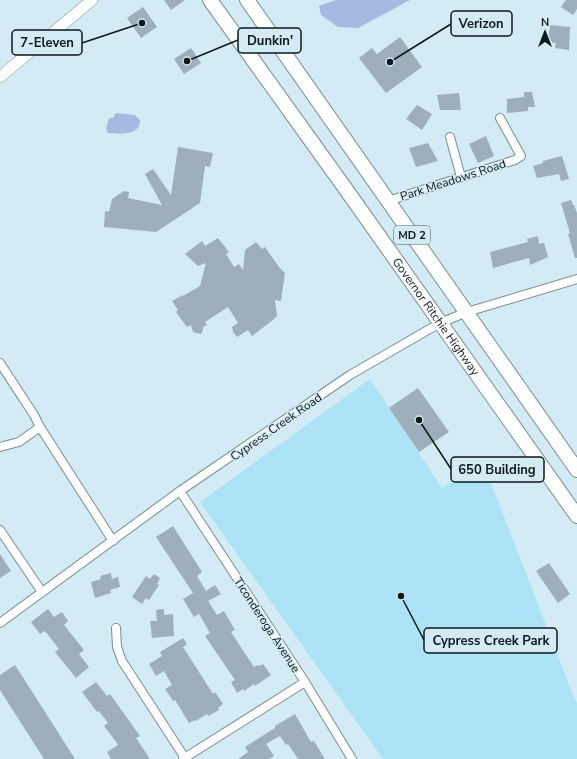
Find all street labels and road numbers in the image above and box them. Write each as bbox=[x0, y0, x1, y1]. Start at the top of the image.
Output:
street label: Park Meadows Road bbox=[398, 155, 508, 205]
road number: MD 2 bbox=[394, 226, 430, 244]
street label: Governor Ritchie Highway bbox=[389, 254, 484, 379]
street label: Cypress Creek Road bbox=[227, 389, 325, 465]
street label: Ticonderoga Avenue bbox=[230, 574, 304, 676]

